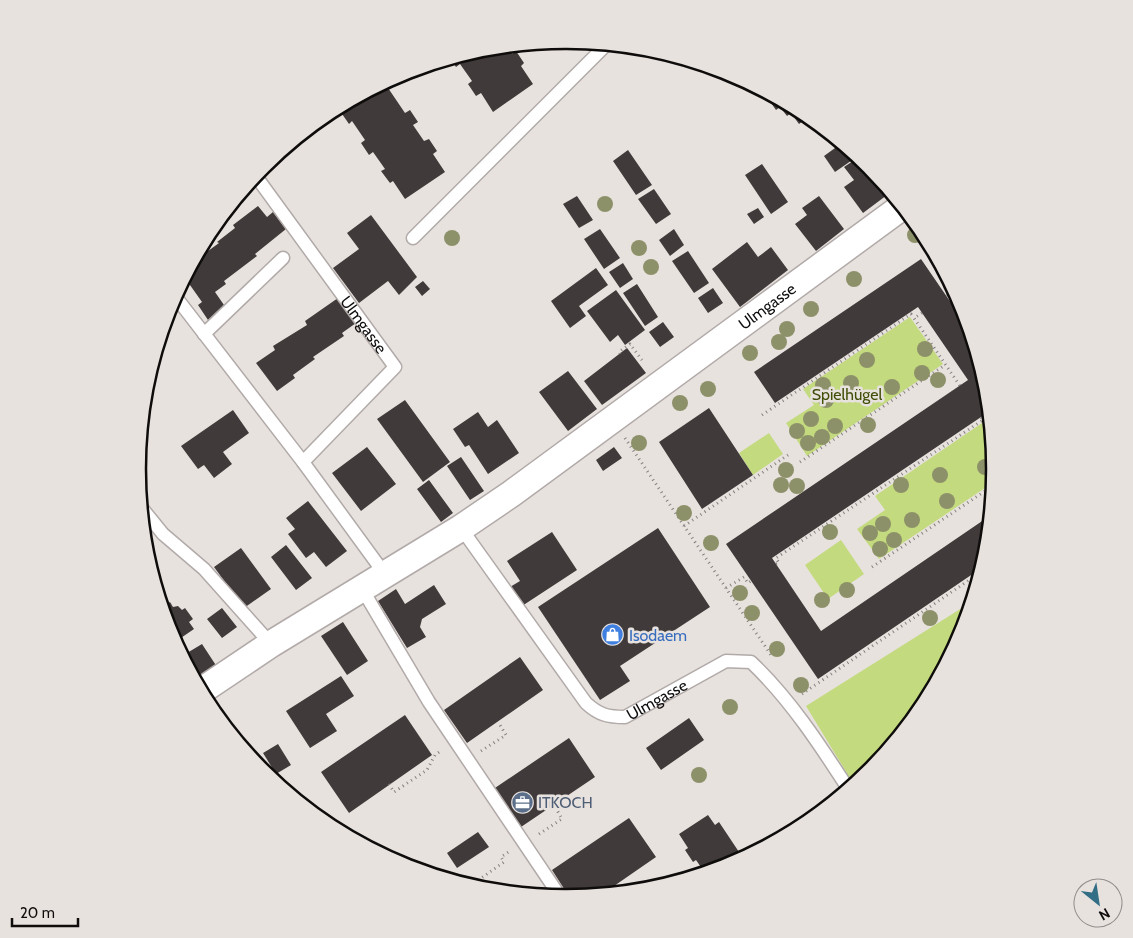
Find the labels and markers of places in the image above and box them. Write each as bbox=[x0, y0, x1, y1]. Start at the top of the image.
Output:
shop icon: Isodaem bbox=[601, 623, 625, 647]
place label: Isodaem bbox=[629, 626, 687, 645]
office icon: ITKOCH bbox=[510, 790, 534, 814]
place label: ITKOCH bbox=[538, 793, 593, 812]

